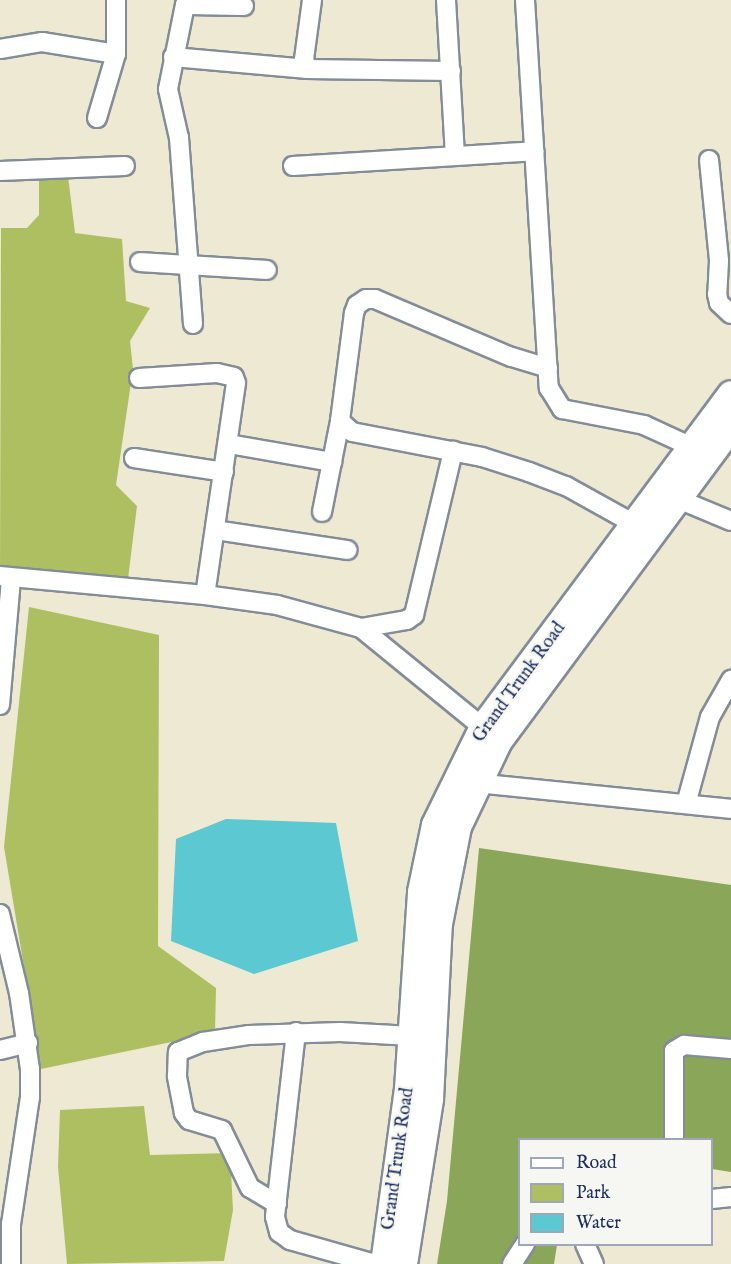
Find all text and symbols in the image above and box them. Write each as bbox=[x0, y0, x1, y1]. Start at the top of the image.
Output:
street label: Grand Trunk Road bbox=[469, 619, 571, 747]
street label: Grand Trunk Road bbox=[378, 1087, 420, 1231]
legend bbox=[518, 1138, 713, 1246]
text: Road bbox=[576, 1152, 617, 1175]
text: Park bbox=[576, 1182, 610, 1205]
text: Water bbox=[576, 1212, 621, 1235]

